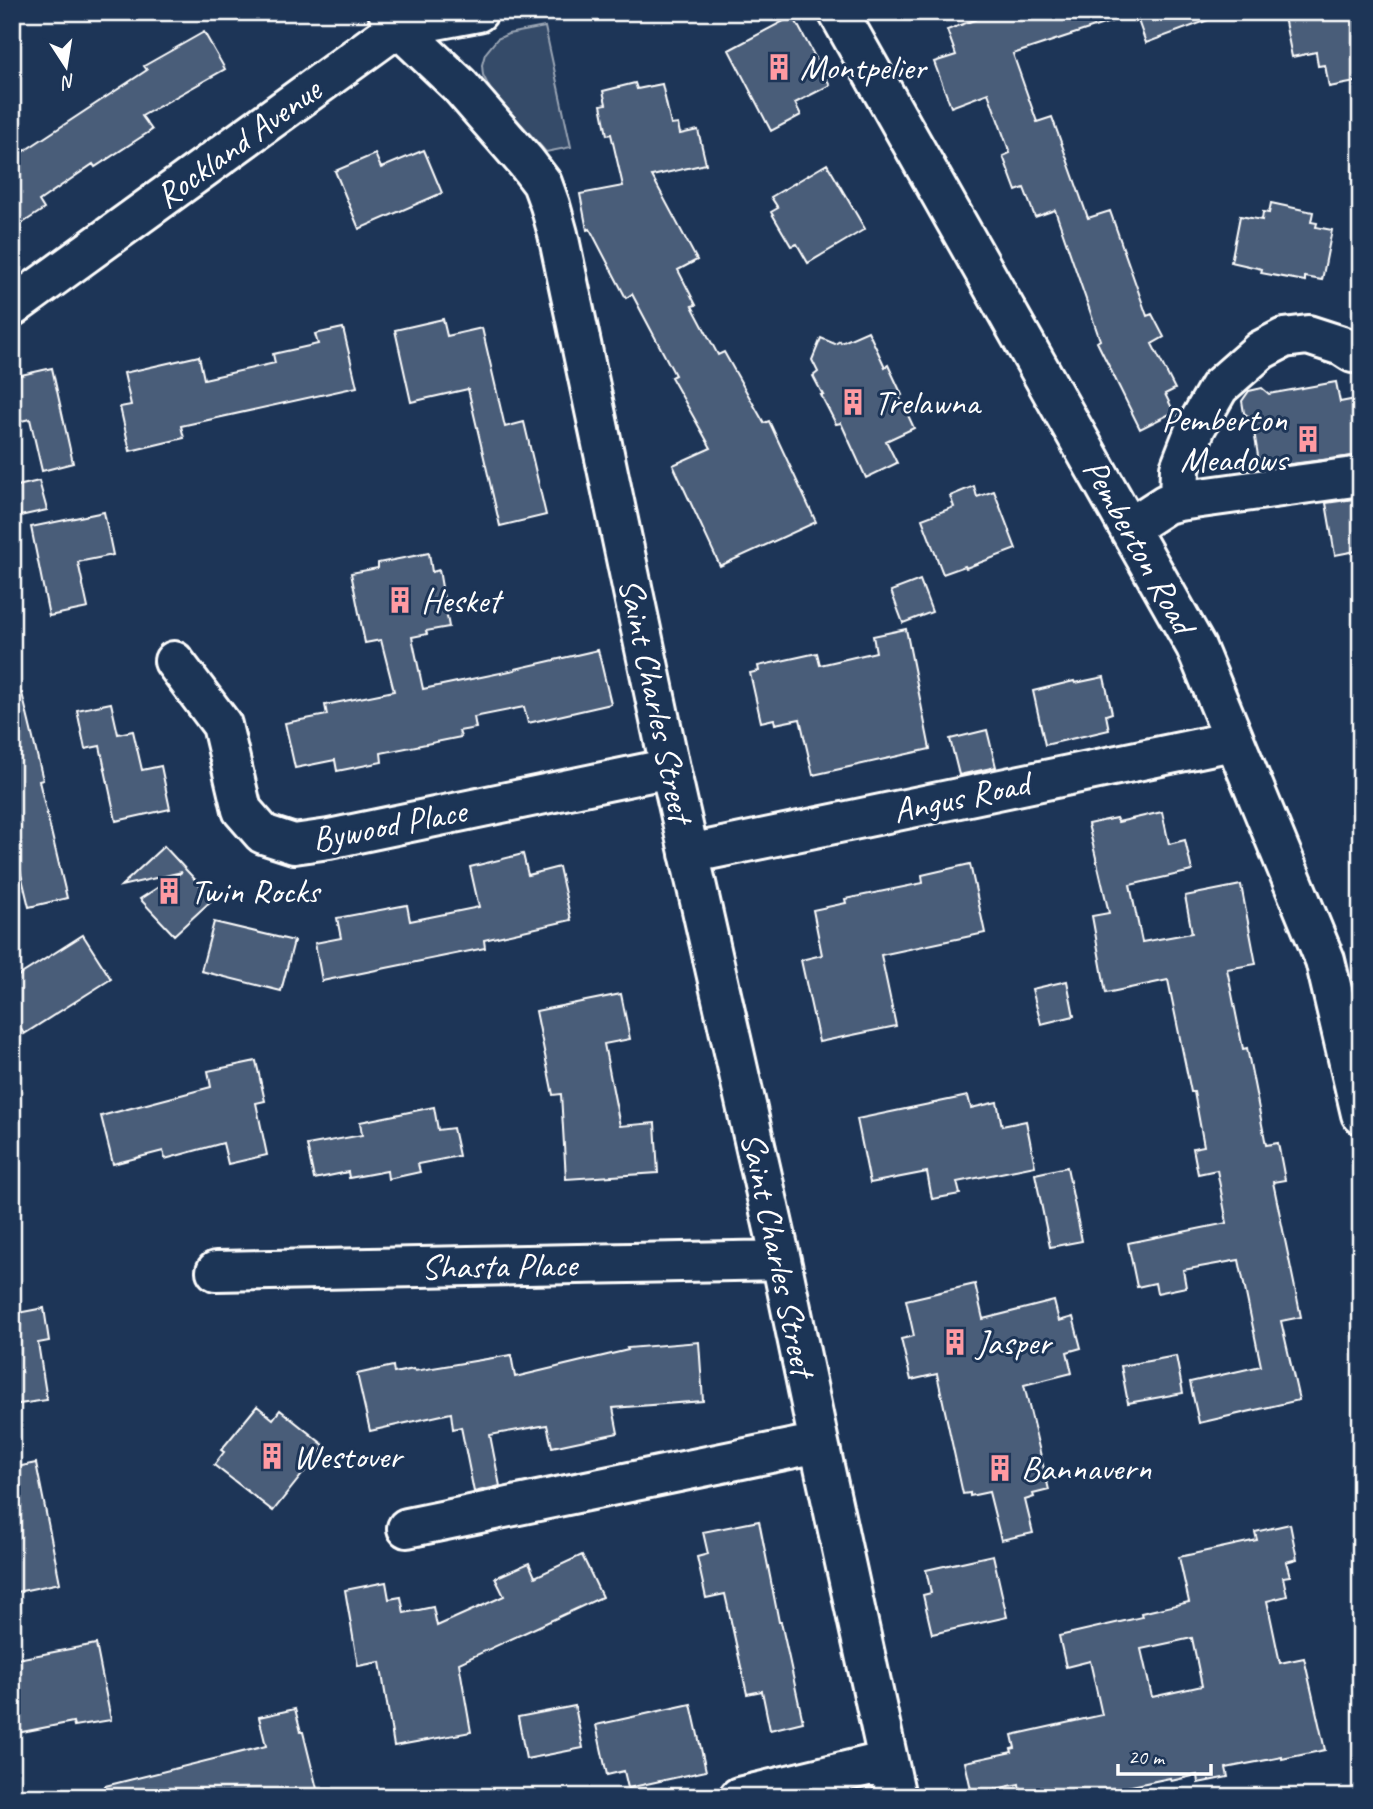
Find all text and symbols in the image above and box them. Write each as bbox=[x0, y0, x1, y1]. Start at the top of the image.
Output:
north arrow bbox=[32, 32, 102, 102]
place label: Montpelier bbox=[800, 45, 928, 90]
building icon: Montpelier bbox=[764, 52, 794, 82]
street label: Rockland Avenue bbox=[146, 66, 332, 218]
text: N bbox=[58, 69, 78, 95]
place label: Trelawna bbox=[874, 380, 982, 425]
building icon: Trelawna bbox=[838, 387, 868, 417]
place label: Pemberton Meadows bbox=[1162, 397, 1290, 482]
building icon: Pemberton Meadows bbox=[1293, 424, 1323, 454]
street label: Pemberton Road bbox=[1073, 451, 1208, 646]
street label: Saint Charles Street bbox=[608, 574, 705, 830]
place label: Hesket bbox=[421, 578, 504, 623]
building icon: Hesket bbox=[385, 585, 415, 615]
street label: Angus Road bbox=[889, 760, 1038, 833]
street label: Bywood Place bbox=[308, 788, 472, 862]
place label: Twin Rocks bbox=[190, 869, 322, 914]
building icon: Twin Rocks bbox=[154, 876, 184, 906]
street label: Saint Charles Street bbox=[730, 1128, 827, 1384]
street label: Shasta Place bbox=[421, 1242, 580, 1290]
place label: Jasper bbox=[974, 1320, 1053, 1365]
building icon: Jasper bbox=[940, 1327, 970, 1357]
place label: Westover bbox=[293, 1434, 405, 1479]
building icon: Westover bbox=[257, 1441, 287, 1471]
place label: Bannavern bbox=[1021, 1446, 1152, 1491]
building icon: Bannavern bbox=[985, 1453, 1015, 1483]
scale bar bbox=[1118, 1732, 1210, 1776]
text: 20 m bbox=[1128, 1744, 1166, 1770]

